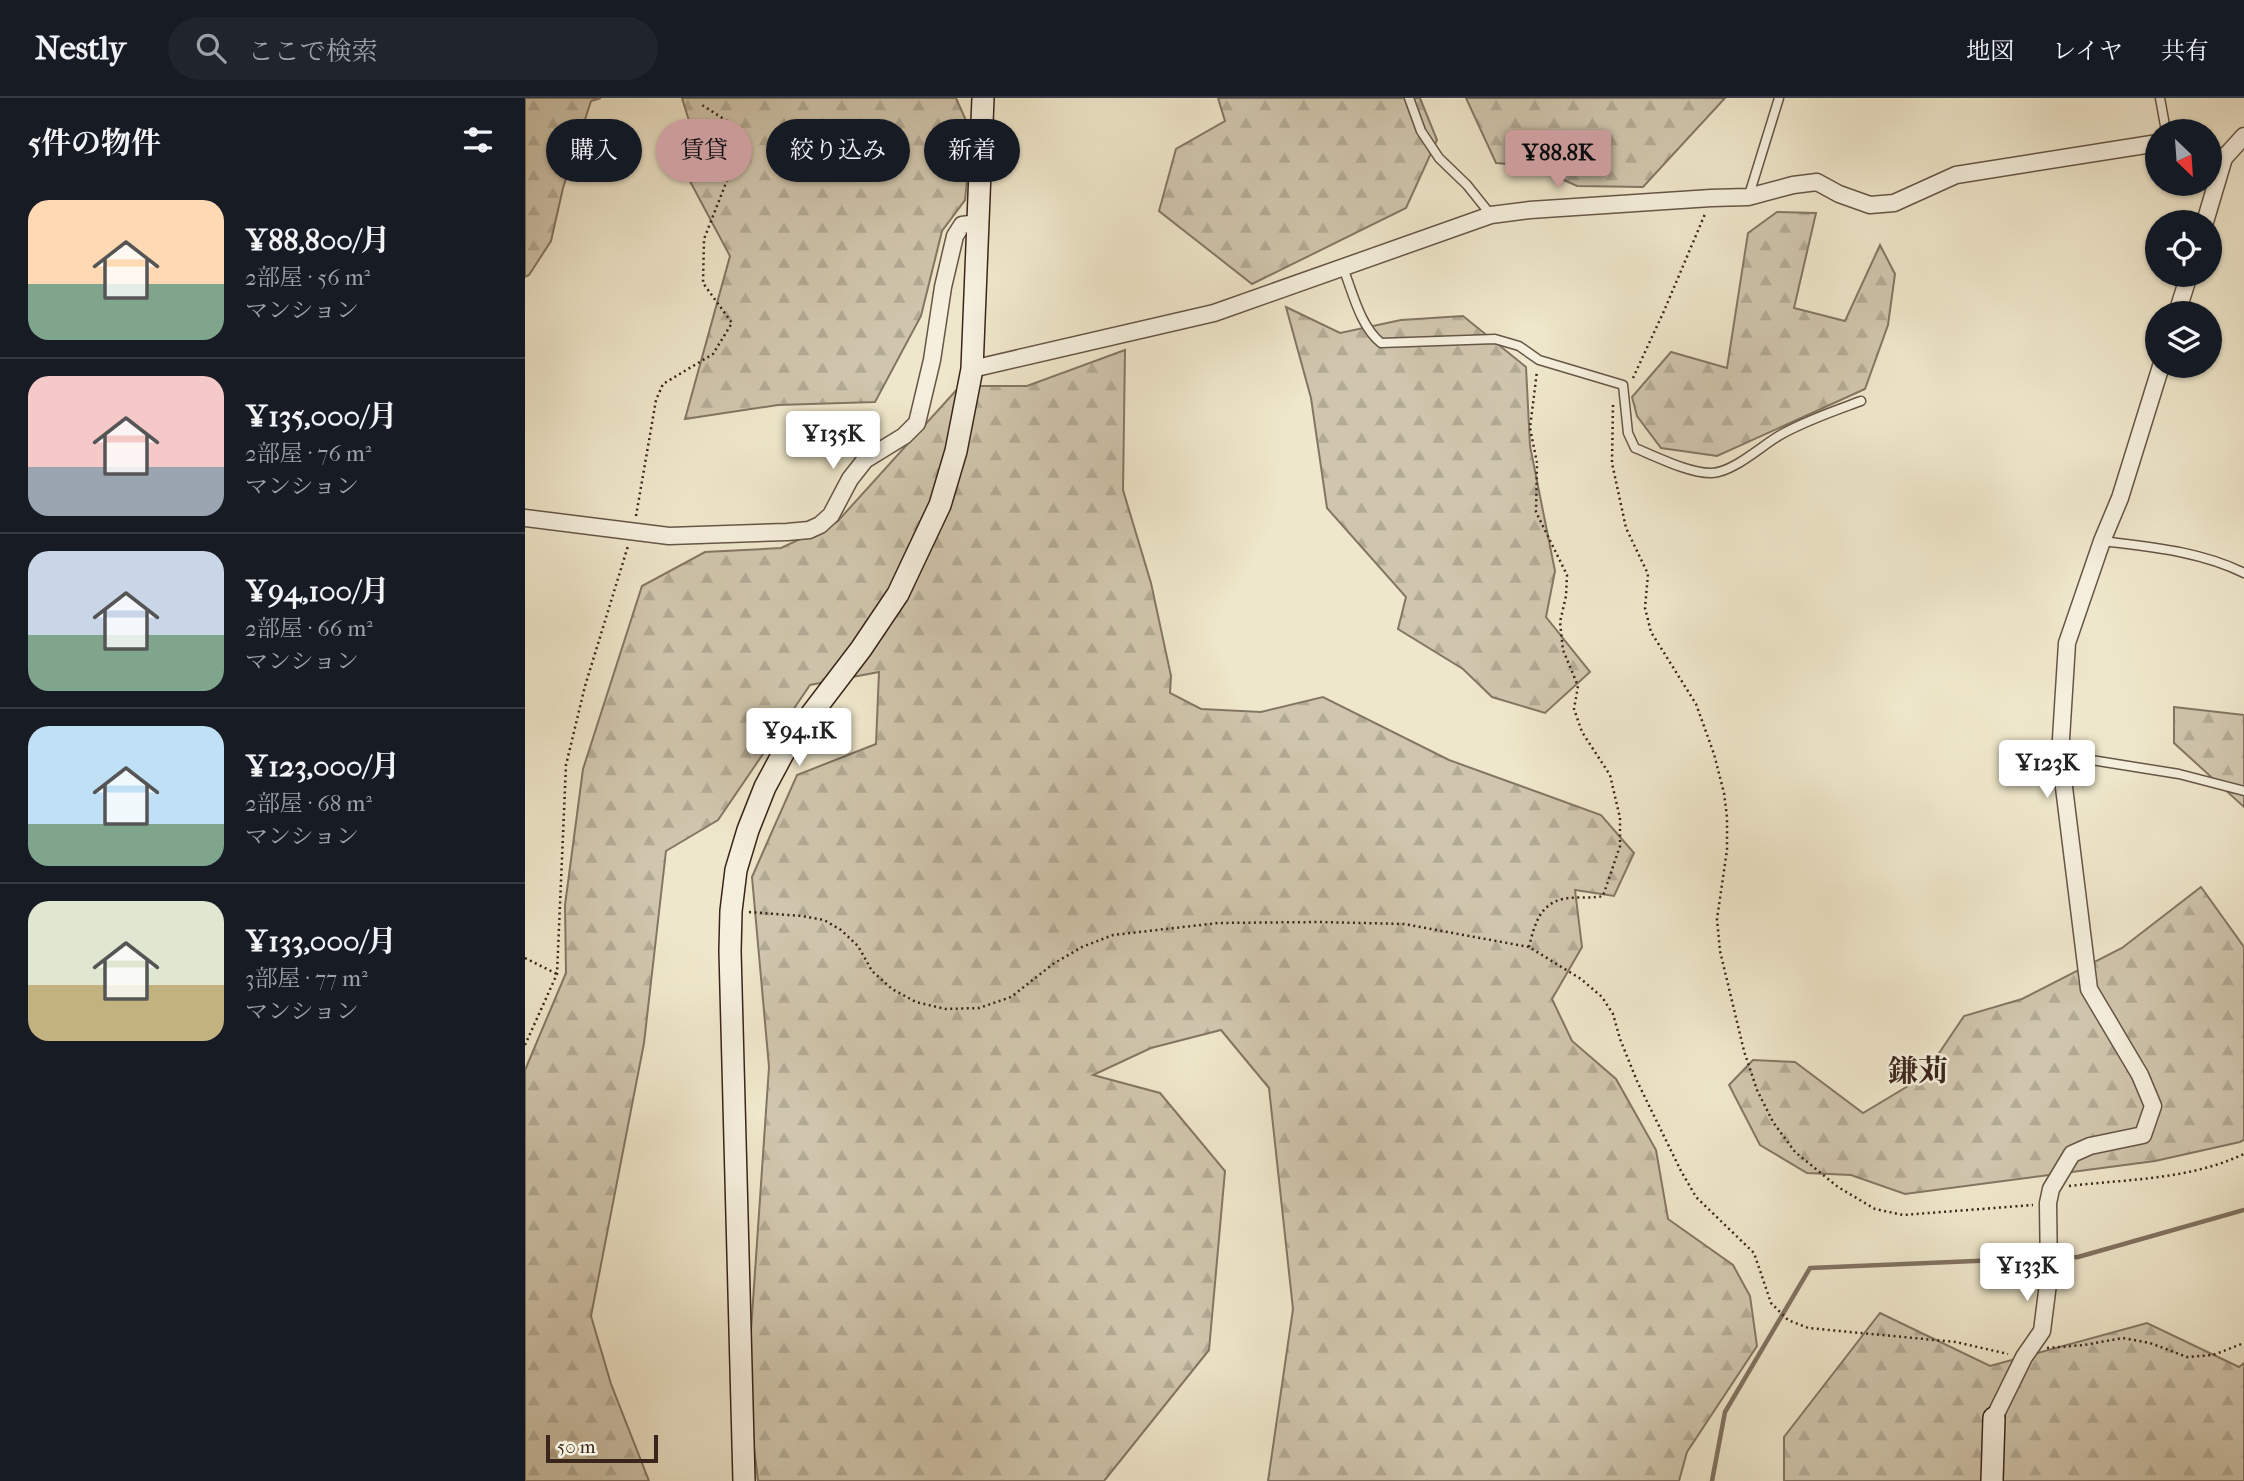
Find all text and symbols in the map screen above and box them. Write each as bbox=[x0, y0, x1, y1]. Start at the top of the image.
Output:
search box bbox=[168, 17, 658, 80]
text: Nestly bbox=[35, 29, 126, 68]
icon: search bbox=[192, 29, 230, 67]
text: ここで検索 bbox=[248, 36, 378, 67]
text: 地図 bbox=[1966, 37, 2014, 65]
text: レイヤ bbox=[2052, 37, 2123, 65]
text: 共有 bbox=[2161, 37, 2209, 65]
chip: 購入 bbox=[546, 119, 642, 182]
chip: 賃貸 bbox=[656, 119, 752, 182]
chip: 絞り込み bbox=[766, 119, 910, 182]
chip: 新着 bbox=[924, 119, 1020, 182]
north arrow bbox=[2145, 119, 2223, 196]
map controls bbox=[2145, 119, 2222, 378]
icon: filters bbox=[459, 121, 497, 159]
text: 5件の物件 bbox=[28, 126, 161, 161]
pin: ¥88.8K bbox=[1501, 130, 1615, 190]
text: ¥88.8K bbox=[1521, 139, 1595, 166]
button: locate bbox=[2145, 210, 2222, 287]
text: ¥88,800/月 bbox=[245, 223, 390, 258]
icon: home bbox=[84, 228, 168, 312]
text: 2部屋 · 56 m² bbox=[245, 264, 370, 291]
text: マンション bbox=[245, 297, 359, 324]
button: layers bbox=[2145, 301, 2222, 378]
text: ¥135,000/月 bbox=[245, 399, 397, 434]
icon: home bbox=[84, 404, 168, 488]
pin: ¥135K bbox=[784, 412, 882, 471]
text: ¥135K bbox=[802, 420, 864, 447]
text: 2部屋 · 76 m² bbox=[245, 440, 371, 467]
text: マンション bbox=[245, 473, 359, 500]
text: ¥94,100/月 bbox=[245, 574, 389, 609]
icon: home bbox=[84, 579, 168, 663]
text: 2部屋 · 66 m² bbox=[245, 615, 373, 642]
text: マンション bbox=[245, 648, 359, 675]
pin: ¥94.1K bbox=[742, 708, 856, 768]
text: ¥94.1K bbox=[762, 717, 836, 744]
pin: ¥123K bbox=[1998, 740, 2096, 800]
text: ¥123,000/月 bbox=[245, 749, 400, 784]
text: ¥123K bbox=[2015, 749, 2079, 776]
icon: home bbox=[84, 754, 168, 838]
text: 2部屋 · 68 m² bbox=[245, 790, 372, 817]
text: マンション bbox=[245, 823, 359, 850]
text: ¥133,000/月 bbox=[245, 924, 397, 959]
icon: home bbox=[84, 929, 168, 1013]
text: 3部屋 · 77 m² bbox=[245, 965, 368, 992]
text: マンション bbox=[245, 998, 359, 1025]
district label: 鎌苅 bbox=[1888, 1054, 1948, 1089]
pin: ¥133K bbox=[1978, 1244, 2076, 1303]
text: ¥133K bbox=[1996, 1252, 2058, 1279]
scale bar bbox=[546, 1432, 658, 1464]
text: 50 m bbox=[557, 1436, 596, 1458]

